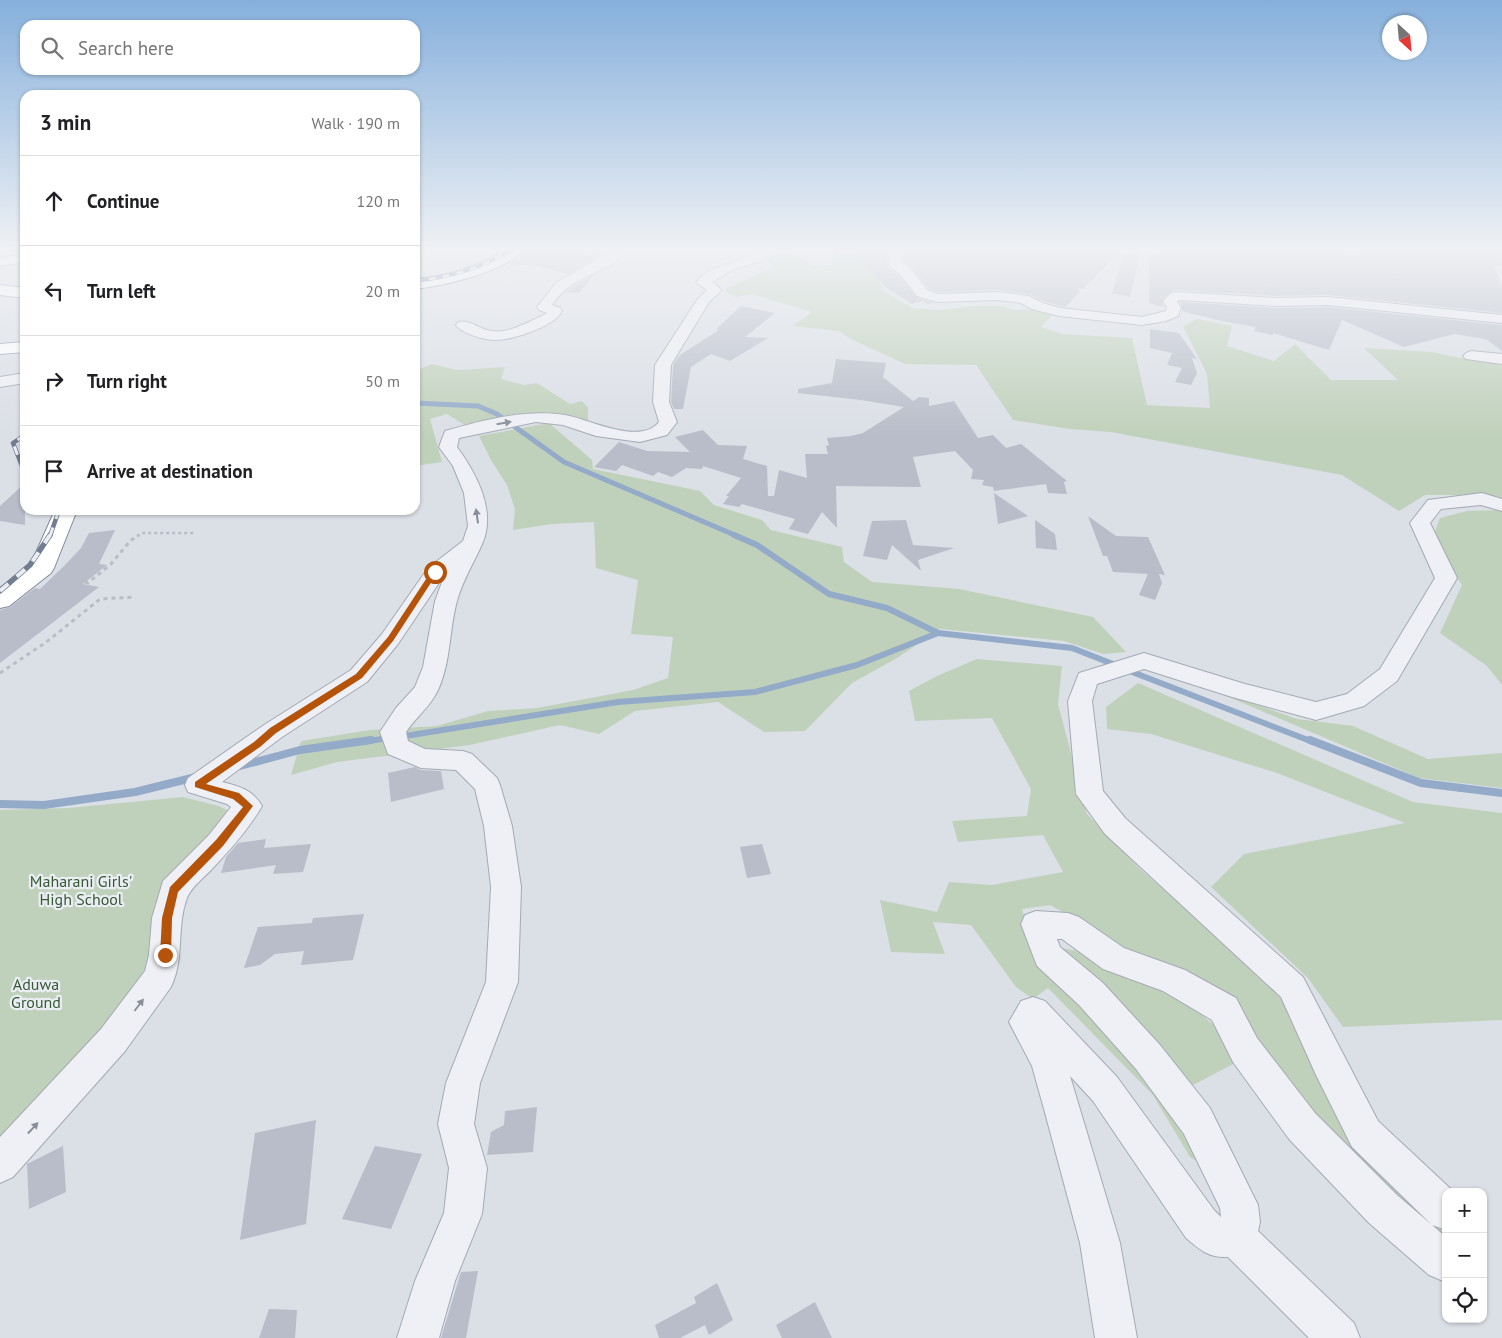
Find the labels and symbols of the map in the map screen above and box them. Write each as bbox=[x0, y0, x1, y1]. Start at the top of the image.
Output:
north arrow bbox=[1382, 15, 1427, 60]
one-way arrow bbox=[496, 419, 512, 427]
one-way arrow bbox=[473, 508, 481, 524]
route start bbox=[424, 561, 447, 584]
park label: Maharani Girls' High School bbox=[30, 871, 132, 909]
route end bbox=[154, 944, 177, 967]
park label: Aduwa Ground bbox=[11, 974, 61, 1012]
one-way arrow bbox=[134, 998, 144, 1012]
one-way arrow bbox=[27, 1122, 39, 1134]

